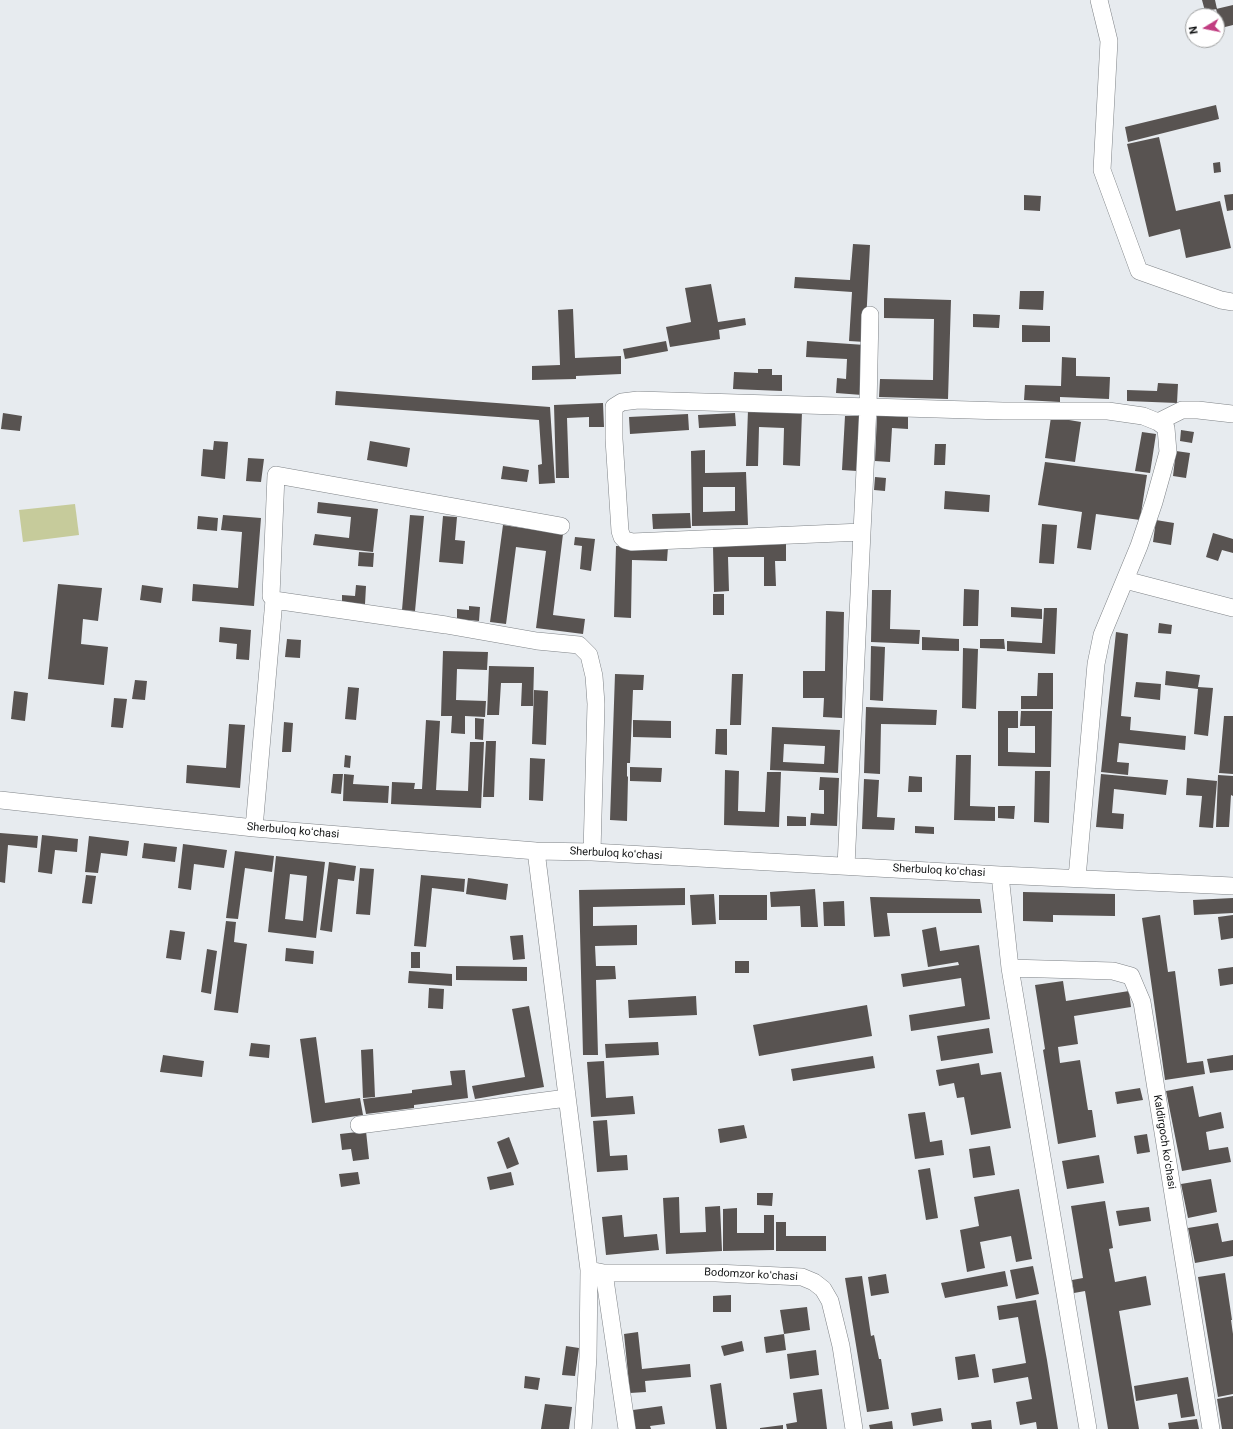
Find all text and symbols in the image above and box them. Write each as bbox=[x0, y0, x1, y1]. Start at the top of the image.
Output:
north arrow bbox=[1185, 8, 1225, 48]
text: N bbox=[1187, 25, 1201, 35]
street label: Sherbuloq koʻchasi bbox=[246, 820, 340, 842]
street label: Sherbuloq koʻchasi bbox=[569, 845, 663, 863]
street label: Sherbuloq koʻchasi bbox=[892, 862, 986, 880]
street label: Kaldirgoch koʻchasi bbox=[1150, 1094, 1178, 1190]
street label: Bodomzor koʻchasi bbox=[704, 1266, 798, 1284]

